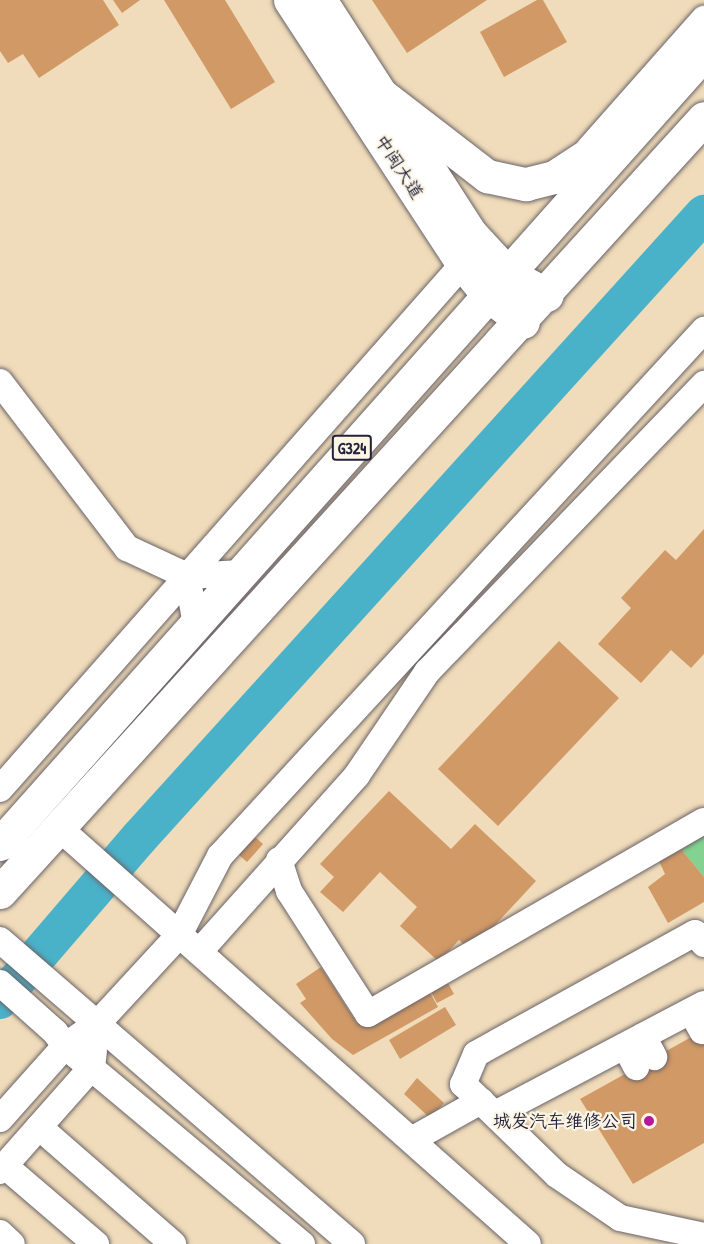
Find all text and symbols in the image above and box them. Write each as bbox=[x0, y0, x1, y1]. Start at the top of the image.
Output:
street label: 中闽大道 bbox=[370, 131, 428, 203]
road number: G324 bbox=[331, 435, 373, 461]
place label: 城发汽车维修公司 bbox=[493, 1110, 637, 1132]
marker: 城发汽车维修公司 bbox=[642, 1114, 656, 1128]

